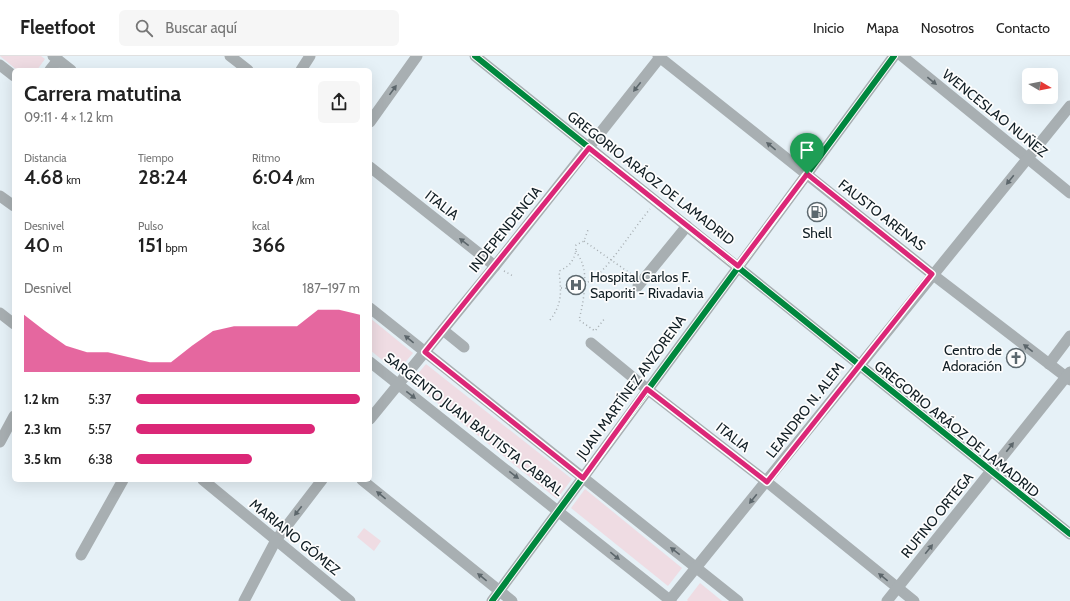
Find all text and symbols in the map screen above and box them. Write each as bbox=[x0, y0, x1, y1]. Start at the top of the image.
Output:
search box bbox=[119, 10, 399, 46]
text: Fleetfoot bbox=[20, 16, 95, 39]
icon: search bbox=[133, 17, 155, 39]
text: Buscar aquí bbox=[165, 19, 237, 37]
text: Inicio bbox=[813, 19, 844, 37]
text: Mapa bbox=[866, 19, 899, 37]
text: Nosotros bbox=[921, 19, 974, 37]
text: Contacto bbox=[996, 19, 1050, 37]
street label: WENCESLAO NUÑEZ bbox=[939, 65, 1051, 161]
north arrow bbox=[1022, 68, 1058, 104]
map controls bbox=[1022, 68, 1058, 104]
one-way arrow bbox=[927, 76, 938, 85]
text: Carrera matutina bbox=[24, 80, 181, 107]
button: share bbox=[318, 81, 360, 123]
one-way arrow bbox=[633, 81, 641, 92]
one-way arrow bbox=[389, 85, 397, 96]
street label: GREGORIO ARÁOZ DE LAMADRID bbox=[564, 107, 738, 249]
text: 09:11 · 4 × 1.2 km bbox=[24, 109, 113, 125]
pin bbox=[790, 133, 824, 174]
icon: arrive bbox=[796, 139, 818, 161]
one-way arrow bbox=[766, 142, 777, 151]
text: Distancia bbox=[24, 151, 67, 165]
text: Tiempo bbox=[138, 151, 174, 165]
text: Ritmo bbox=[252, 151, 280, 165]
text: 4.68 bbox=[24, 165, 64, 189]
text: 28:24 bbox=[138, 165, 188, 189]
text: 6:04 bbox=[252, 165, 294, 189]
text: km bbox=[64, 173, 81, 187]
text: /km bbox=[294, 173, 314, 187]
one-way arrow bbox=[1005, 174, 1014, 185]
street label: FAUSTO ARENAS bbox=[835, 175, 929, 255]
street label: INDEPENDENCIA bbox=[465, 182, 545, 276]
street label: ITALIA bbox=[421, 186, 463, 224]
fuel station icon: Shell bbox=[806, 201, 828, 223]
text: Desnivel bbox=[24, 219, 64, 233]
text: Pulso bbox=[138, 219, 163, 233]
text: kcal bbox=[252, 219, 270, 233]
place label: Shell bbox=[802, 224, 832, 242]
text: 40 bbox=[24, 233, 50, 257]
text: 151 bbox=[138, 233, 163, 257]
text: 366 bbox=[252, 233, 285, 257]
one-way arrow bbox=[459, 237, 470, 246]
text: m bbox=[50, 241, 62, 255]
text: bpm bbox=[163, 241, 187, 255]
place label: Hospital Carlos F. Saporiti - Rivadavia bbox=[590, 268, 704, 302]
hospital icon: Hospital Carlos F. Saporiti - Rivadavia bbox=[565, 274, 587, 296]
text: Desnivel bbox=[24, 280, 71, 296]
text: 187–197 m bbox=[302, 280, 360, 296]
street label: JUAN MARTÍNEZ ANZORENA bbox=[572, 311, 690, 464]
one-way arrow bbox=[403, 334, 414, 343]
place label: Centro de Adoración bbox=[942, 341, 1002, 375]
one-way arrow bbox=[1022, 343, 1033, 352]
church icon: Centro de Adoración bbox=[1005, 347, 1027, 369]
street label: SARGENTO JUAN BAUTISTA CABRAL bbox=[381, 348, 567, 500]
street label: GREGORIO ARÁOZ DE LAMADRID bbox=[871, 357, 1043, 501]
street label: LEANDRO N. ALEM bbox=[762, 359, 848, 461]
one-way arrow bbox=[406, 390, 417, 399]
text: 1.2 km bbox=[24, 391, 59, 407]
text: 5:37 bbox=[88, 391, 111, 407]
street label: ITALIA bbox=[712, 418, 754, 456]
text: 2.3 km bbox=[24, 421, 61, 437]
text: 5:57 bbox=[88, 421, 111, 437]
one-way arrow bbox=[1006, 442, 1014, 453]
text: 3.5 km bbox=[24, 451, 61, 467]
text: 6:38 bbox=[88, 451, 113, 467]
street label: RUFINO ORTEGA bbox=[897, 468, 977, 562]
one-way arrow bbox=[508, 471, 519, 479]
one-way arrow bbox=[375, 491, 386, 499]
one-way arrow bbox=[748, 494, 757, 505]
street label: MARIANO GÓMEZ bbox=[246, 495, 344, 579]
one-way arrow bbox=[294, 505, 302, 516]
one-way arrow bbox=[925, 543, 933, 554]
one-way arrow bbox=[669, 546, 680, 555]
one-way arrow bbox=[610, 552, 621, 561]
one-way arrow bbox=[476, 572, 487, 581]
one-way arrow bbox=[878, 572, 889, 581]

